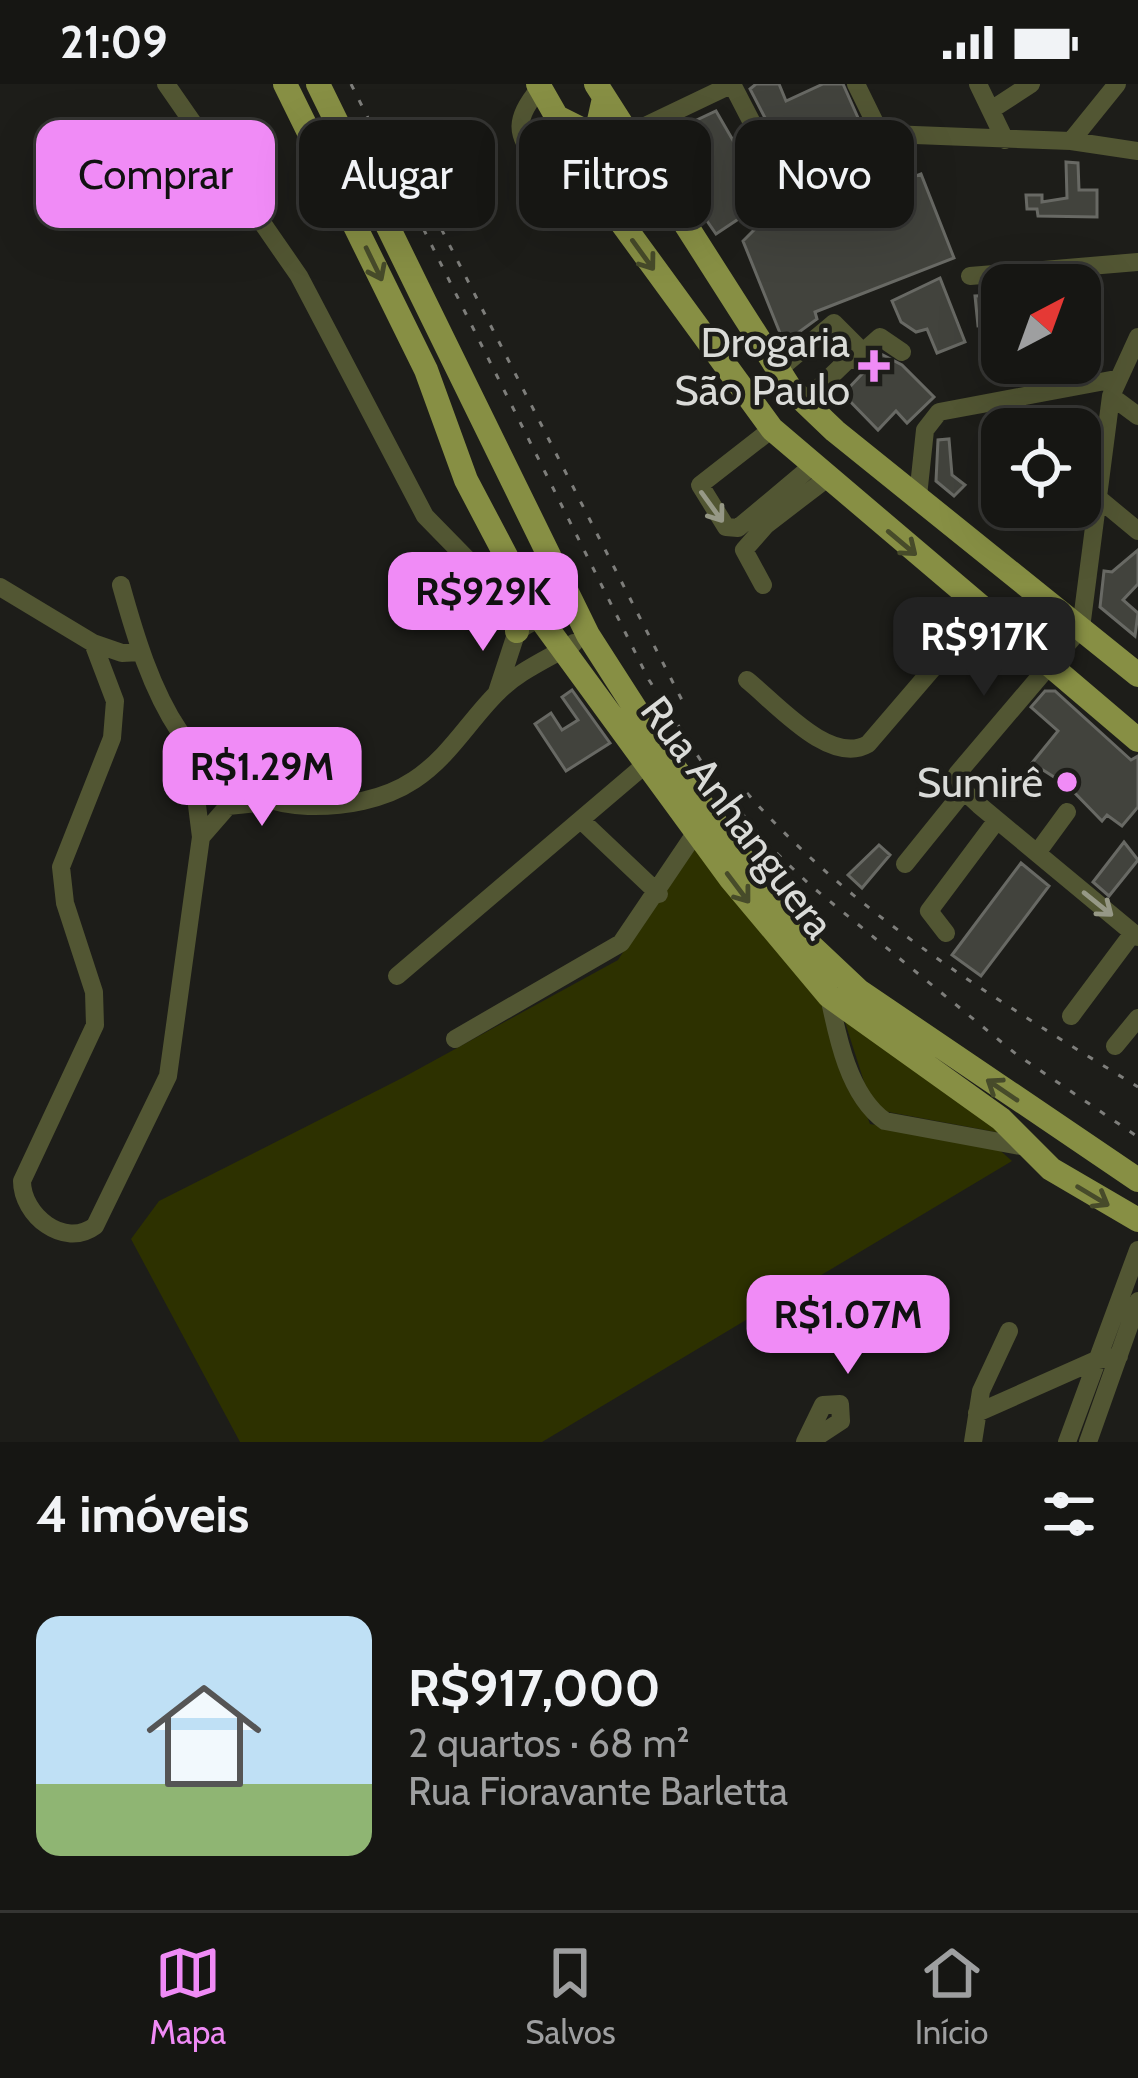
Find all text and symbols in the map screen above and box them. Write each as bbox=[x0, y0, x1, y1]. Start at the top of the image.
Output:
text: 21:09 bbox=[60, 15, 167, 69]
chip: Comprar bbox=[36, 120, 275, 228]
chip: Alugar bbox=[299, 120, 495, 228]
chip: Filtros bbox=[519, 120, 711, 228]
chip: Novo bbox=[735, 120, 914, 228]
one-way arrow bbox=[630, 238, 656, 271]
one-way arrow bbox=[364, 245, 386, 281]
north arrow bbox=[981, 264, 1101, 384]
map controls bbox=[981, 264, 1101, 528]
place label: Drogaria São Paulo bbox=[674, 316, 850, 416]
marker: Drogaria São Paulo bbox=[861, 353, 887, 379]
button: locate bbox=[981, 408, 1101, 528]
one-way arrow bbox=[698, 490, 724, 523]
one-way arrow bbox=[886, 530, 918, 556]
pin: R$929K bbox=[385, 552, 581, 654]
text: R$929K bbox=[415, 567, 551, 615]
pin: R$917K bbox=[886, 597, 1082, 699]
text: R$917K bbox=[920, 612, 1048, 660]
street label: Rua Anhanguera bbox=[630, 686, 846, 948]
pin: R$1.29M bbox=[151, 727, 373, 829]
text: R$1.29M bbox=[190, 742, 334, 790]
place label: Sumirê bbox=[917, 756, 1043, 808]
marker: Sumirê bbox=[1054, 769, 1080, 795]
one-way arrow bbox=[724, 871, 750, 904]
one-way arrow bbox=[1081, 890, 1113, 917]
one-way arrow bbox=[986, 1078, 1020, 1103]
one-way arrow bbox=[1075, 1184, 1109, 1208]
pin: R$1.07M bbox=[737, 1275, 959, 1377]
text: R$1.07M bbox=[774, 1290, 922, 1338]
icon: filters bbox=[1036, 1481, 1102, 1547]
text: 4 imóveis bbox=[36, 1483, 249, 1545]
text: R$917,000 bbox=[408, 1657, 661, 1719]
icon: home bbox=[132, 1664, 276, 1808]
text: 2 quartos · 68 m² bbox=[408, 1719, 690, 1767]
text: Rua Fioravante Barletta bbox=[408, 1767, 788, 1815]
tab: Mapa bbox=[150, 1940, 226, 2052]
tab: Salvos bbox=[525, 1940, 616, 2052]
tab: Início bbox=[915, 1940, 988, 2052]

